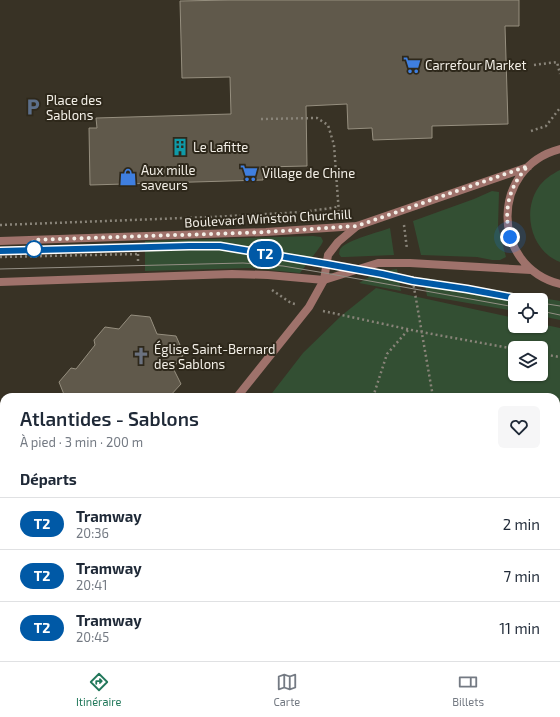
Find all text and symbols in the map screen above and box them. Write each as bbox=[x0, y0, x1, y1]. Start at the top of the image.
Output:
supermarket icon: Carrefour Market bbox=[402, 55, 422, 75]
place label: Carrefour Market bbox=[425, 57, 526, 73]
place label: Place des Sablons bbox=[46, 92, 102, 123]
parking icon: Place des Sablons bbox=[23, 97, 43, 117]
building icon: Le Lafitte bbox=[170, 137, 190, 157]
place label: Le Lafitte bbox=[193, 139, 248, 155]
place label: Aux mille saveurs bbox=[141, 162, 196, 193]
supermarket icon: Village de Chine bbox=[239, 163, 259, 183]
place label: Village de Chine bbox=[262, 165, 355, 181]
shop icon: Aux mille saveurs bbox=[118, 167, 138, 187]
street label: Boulevard Winston Churchill bbox=[184, 206, 352, 230]
your location bbox=[500, 227, 520, 247]
unlabelled marker bbox=[25, 240, 43, 258]
line badge: T2 bbox=[247, 241, 283, 267]
text: T2 bbox=[257, 245, 273, 262]
map controls bbox=[508, 293, 548, 381]
button: locate bbox=[508, 293, 548, 333]
place label: Église Saint-Bernard des Sablons bbox=[154, 340, 276, 372]
button: layers bbox=[508, 341, 548, 381]
church icon: Église Saint-Bernard des Sablons bbox=[131, 346, 151, 366]
button: heart bbox=[498, 406, 540, 448]
text: Atlantides - Sablons bbox=[20, 407, 199, 430]
text: À pied · 3 min · 200 m bbox=[20, 434, 143, 450]
text: Départs bbox=[20, 470, 77, 488]
text: Tramway bbox=[76, 507, 142, 525]
text: T2 bbox=[34, 515, 50, 532]
text: 2 min bbox=[503, 515, 540, 533]
text: 20:36 bbox=[76, 525, 109, 541]
text: Tramway bbox=[76, 559, 142, 577]
text: T2 bbox=[34, 567, 50, 584]
text: 7 min bbox=[503, 567, 540, 585]
text: 20:41 bbox=[76, 577, 107, 593]
text: Tramway bbox=[76, 611, 142, 629]
text: T2 bbox=[34, 619, 50, 636]
text: 11 min bbox=[499, 619, 540, 637]
text: 20:45 bbox=[76, 629, 109, 645]
tab: Itinéraire bbox=[76, 671, 121, 708]
tab: Carte bbox=[273, 671, 300, 708]
tab: Billets bbox=[452, 671, 484, 708]

